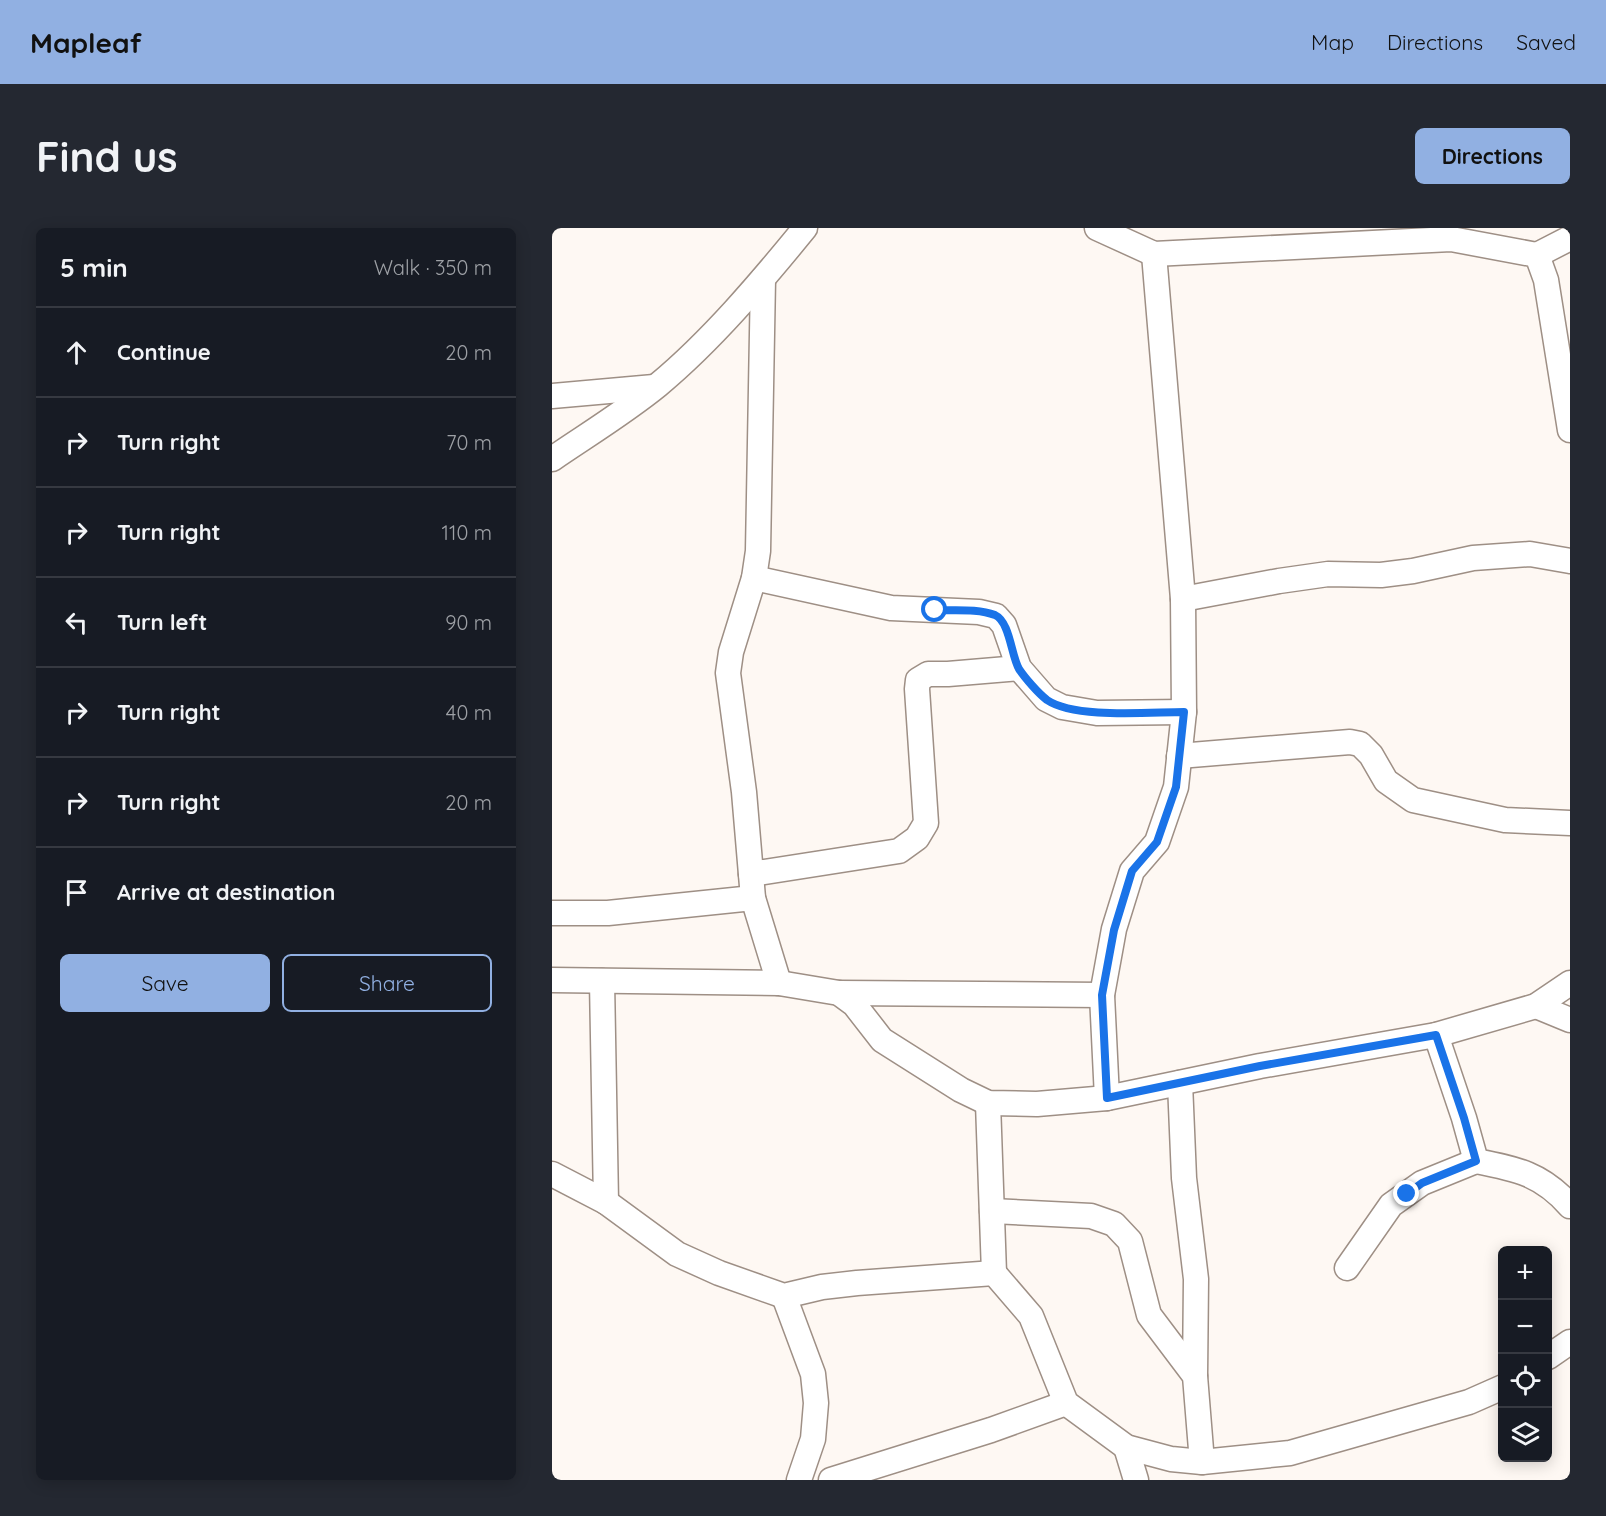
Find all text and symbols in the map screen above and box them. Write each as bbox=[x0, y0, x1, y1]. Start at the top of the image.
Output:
text: Mapleaf bbox=[30, 25, 142, 60]
text: Map bbox=[1311, 29, 1354, 55]
text: Directions bbox=[1387, 29, 1483, 55]
text: Saved bbox=[1516, 29, 1576, 55]
button: Directions bbox=[1415, 128, 1570, 184]
text: Find us bbox=[36, 130, 178, 183]
text: 5 min bbox=[60, 251, 128, 284]
text: Walk · 350 m bbox=[374, 255, 492, 280]
icon: ahead bbox=[60, 336, 93, 369]
text: Continue bbox=[117, 338, 211, 366]
text: 20 m bbox=[445, 340, 492, 365]
icon: right bbox=[60, 426, 93, 459]
text: Turn right bbox=[117, 428, 221, 456]
text: 70 m bbox=[446, 430, 492, 455]
icon: right bbox=[60, 516, 93, 549]
text: Turn right bbox=[117, 518, 221, 546]
text: 110 m bbox=[442, 520, 492, 545]
route start bbox=[921, 596, 947, 622]
icon: left bbox=[60, 606, 93, 639]
text: Turn left bbox=[117, 608, 207, 636]
text: 90 m bbox=[445, 610, 492, 635]
icon: right bbox=[60, 696, 93, 729]
text: Turn right bbox=[117, 698, 221, 726]
text: 40 m bbox=[446, 700, 492, 725]
icon: right bbox=[60, 786, 93, 819]
text: Turn right bbox=[117, 788, 221, 816]
text: 20 m bbox=[445, 790, 492, 815]
icon: arrive bbox=[60, 876, 93, 909]
text: Arrive at destination bbox=[117, 878, 335, 906]
button: Save bbox=[60, 954, 270, 1012]
button: Share bbox=[282, 954, 492, 1012]
route end bbox=[1393, 1180, 1419, 1206]
map controls bbox=[1498, 1246, 1552, 1462]
button: + bbox=[1498, 1246, 1552, 1300]
button: − bbox=[1498, 1300, 1552, 1354]
button: locate bbox=[1498, 1354, 1552, 1408]
button: layers bbox=[1498, 1408, 1552, 1462]

